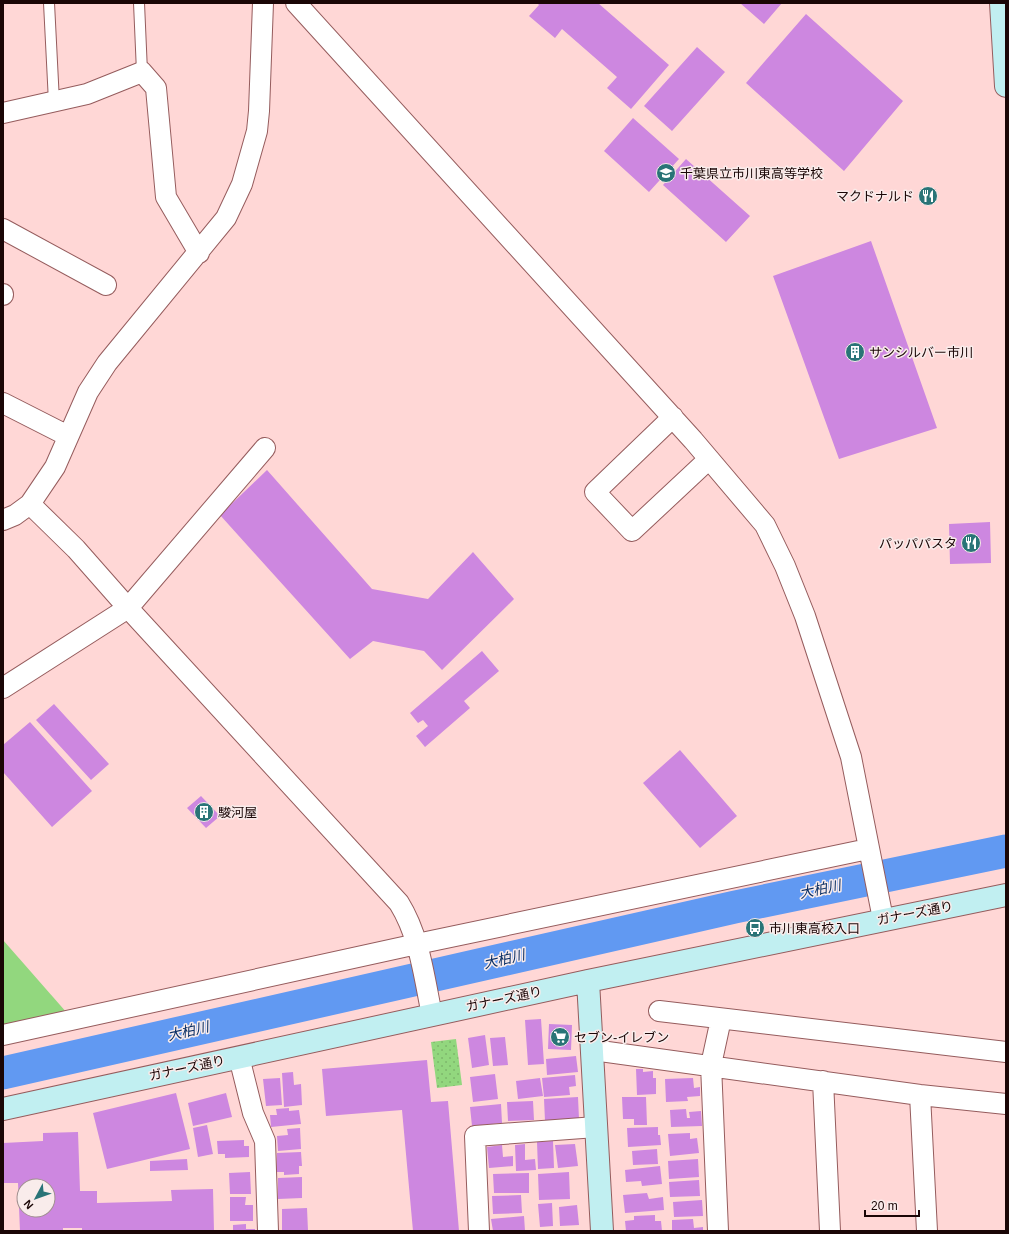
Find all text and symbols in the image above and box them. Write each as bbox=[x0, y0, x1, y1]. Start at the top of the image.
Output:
school or university icon: 千葉県立市川東高等学校 bbox=[655, 162, 677, 184]
place label: 千葉県立市川東高等学校 bbox=[680, 166, 823, 181]
restaurant icon: マクドナルド bbox=[917, 185, 939, 207]
place label: マクドナルド bbox=[836, 189, 914, 204]
building icon: サンシルバー市川 bbox=[844, 341, 866, 363]
place label: サンシルバー市川 bbox=[869, 345, 973, 360]
restaurant icon: パッパパスタ bbox=[960, 532, 982, 554]
place label: パッパパスタ bbox=[879, 536, 957, 551]
building icon: 駿河屋 bbox=[193, 801, 215, 823]
place label: 駿河屋 bbox=[218, 805, 257, 820]
water label: 大柏川 bbox=[798, 876, 844, 901]
street label: ガナーズ通り bbox=[876, 898, 954, 928]
bus stop icon: 市川東高校入口 bbox=[744, 917, 766, 939]
place label: 市川東高校入口 bbox=[769, 921, 860, 936]
water label: 大柏川 bbox=[482, 946, 528, 972]
street label: ガナーズ通り bbox=[465, 984, 543, 1014]
water label: 大柏川 bbox=[166, 1018, 212, 1044]
supermarket icon: セブン-イレブン bbox=[549, 1026, 571, 1048]
place label: セブン-イレブン bbox=[574, 1030, 669, 1045]
street label: ガナーズ通り bbox=[148, 1053, 226, 1083]
north arrow bbox=[16, 1178, 56, 1218]
scale bar bbox=[865, 1192, 919, 1218]
text: N bbox=[21, 1198, 36, 1211]
text: 20 m bbox=[871, 1199, 898, 1213]

